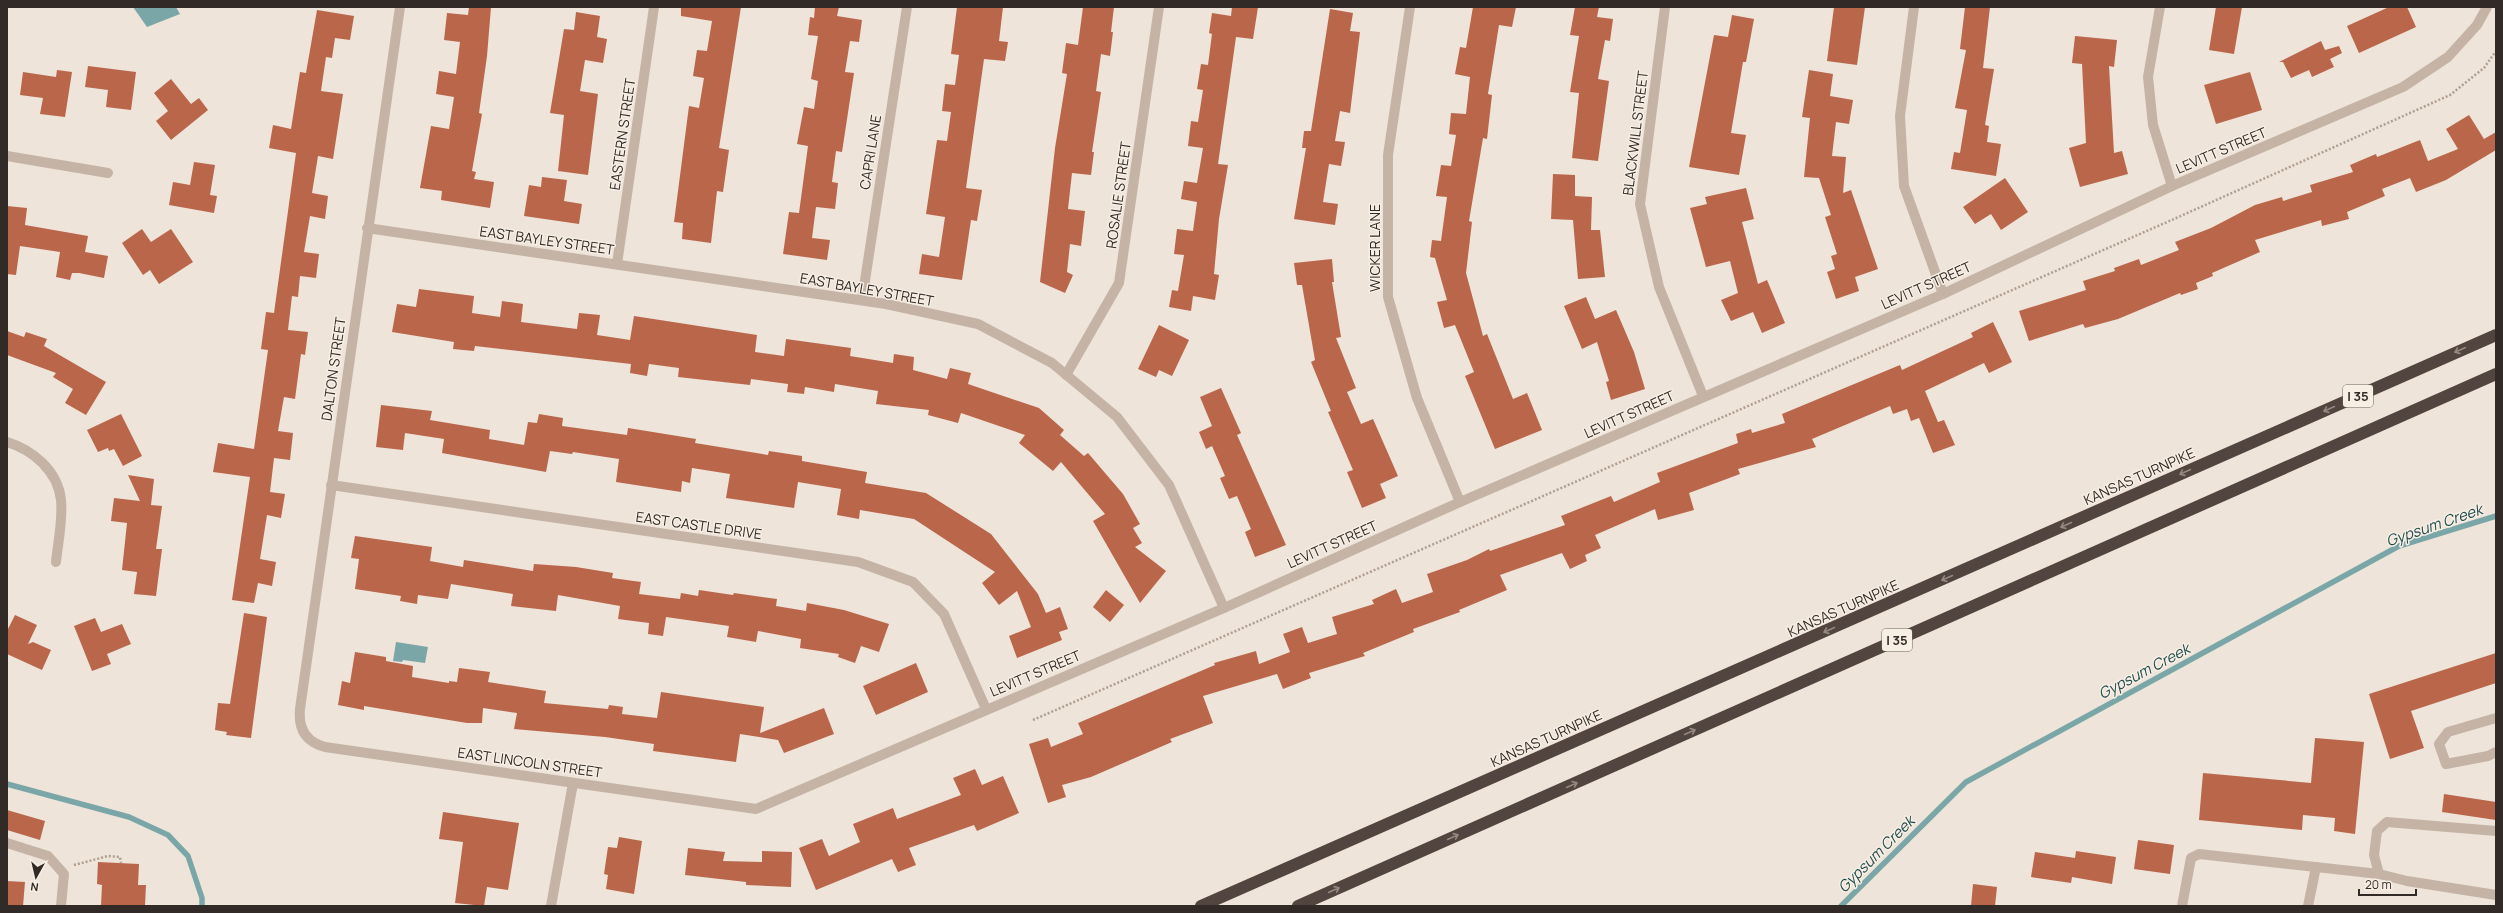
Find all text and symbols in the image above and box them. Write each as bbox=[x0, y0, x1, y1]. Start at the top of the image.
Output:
street label: BLACKWILL STREET bbox=[1618, 69, 1652, 196]
street label: EASTERN STREET bbox=[605, 76, 639, 191]
street label: CAPRI LANE bbox=[855, 113, 885, 191]
street label: LEVITT STREET bbox=[2173, 122, 2270, 178]
street label: ROSALIE STREET bbox=[1101, 140, 1135, 250]
street label: WICKER LANE bbox=[1365, 204, 1384, 292]
street label: EAST BAYLEY STREET bbox=[479, 221, 616, 259]
street label: LEVITT STREET bbox=[1878, 256, 1975, 313]
street label: EAST BAYLEY STREET bbox=[799, 268, 936, 310]
street label: DALTON STREET bbox=[316, 315, 350, 422]
one-way arrow bbox=[2455, 347, 2467, 355]
street label: LEVITT STREET bbox=[1581, 385, 1678, 442]
road number: I 35 bbox=[2343, 385, 2373, 407]
one-way arrow bbox=[2323, 406, 2335, 413]
street label: KANSAS TURNPIKE bbox=[2080, 443, 2198, 509]
one-way arrow bbox=[2180, 469, 2192, 476]
water label: Gypsum Creek bbox=[2383, 498, 2487, 551]
street label: EAST CASTLE DRIVE bbox=[635, 507, 763, 543]
street label: LEVITT STREET bbox=[1284, 515, 1381, 572]
one-way arrow bbox=[2061, 522, 2073, 529]
street label: KANSAS TURNPIKE bbox=[1784, 575, 1902, 641]
one-way arrow bbox=[1942, 575, 1954, 582]
one-way arrow bbox=[1823, 627, 1835, 635]
road number: I 35 bbox=[1882, 629, 1912, 651]
water label: Gypsum Creek bbox=[2095, 637, 2196, 704]
street label: LEVITT STREET bbox=[987, 645, 1084, 701]
street label: KANSAS TURNPIKE bbox=[1487, 705, 1605, 771]
one-way arrow bbox=[1684, 728, 1696, 735]
street label: EAST LINCOLN STREET bbox=[457, 742, 604, 782]
one-way arrow bbox=[1565, 781, 1577, 788]
water label: Gypsum Creek bbox=[1833, 809, 1921, 897]
one-way arrow bbox=[1446, 833, 1458, 841]
north arrow bbox=[16, 857, 56, 897]
scale bar bbox=[2359, 871, 2416, 897]
text: 20 m bbox=[2365, 876, 2392, 893]
text: N bbox=[29, 879, 39, 895]
one-way arrow bbox=[1328, 886, 1340, 893]

